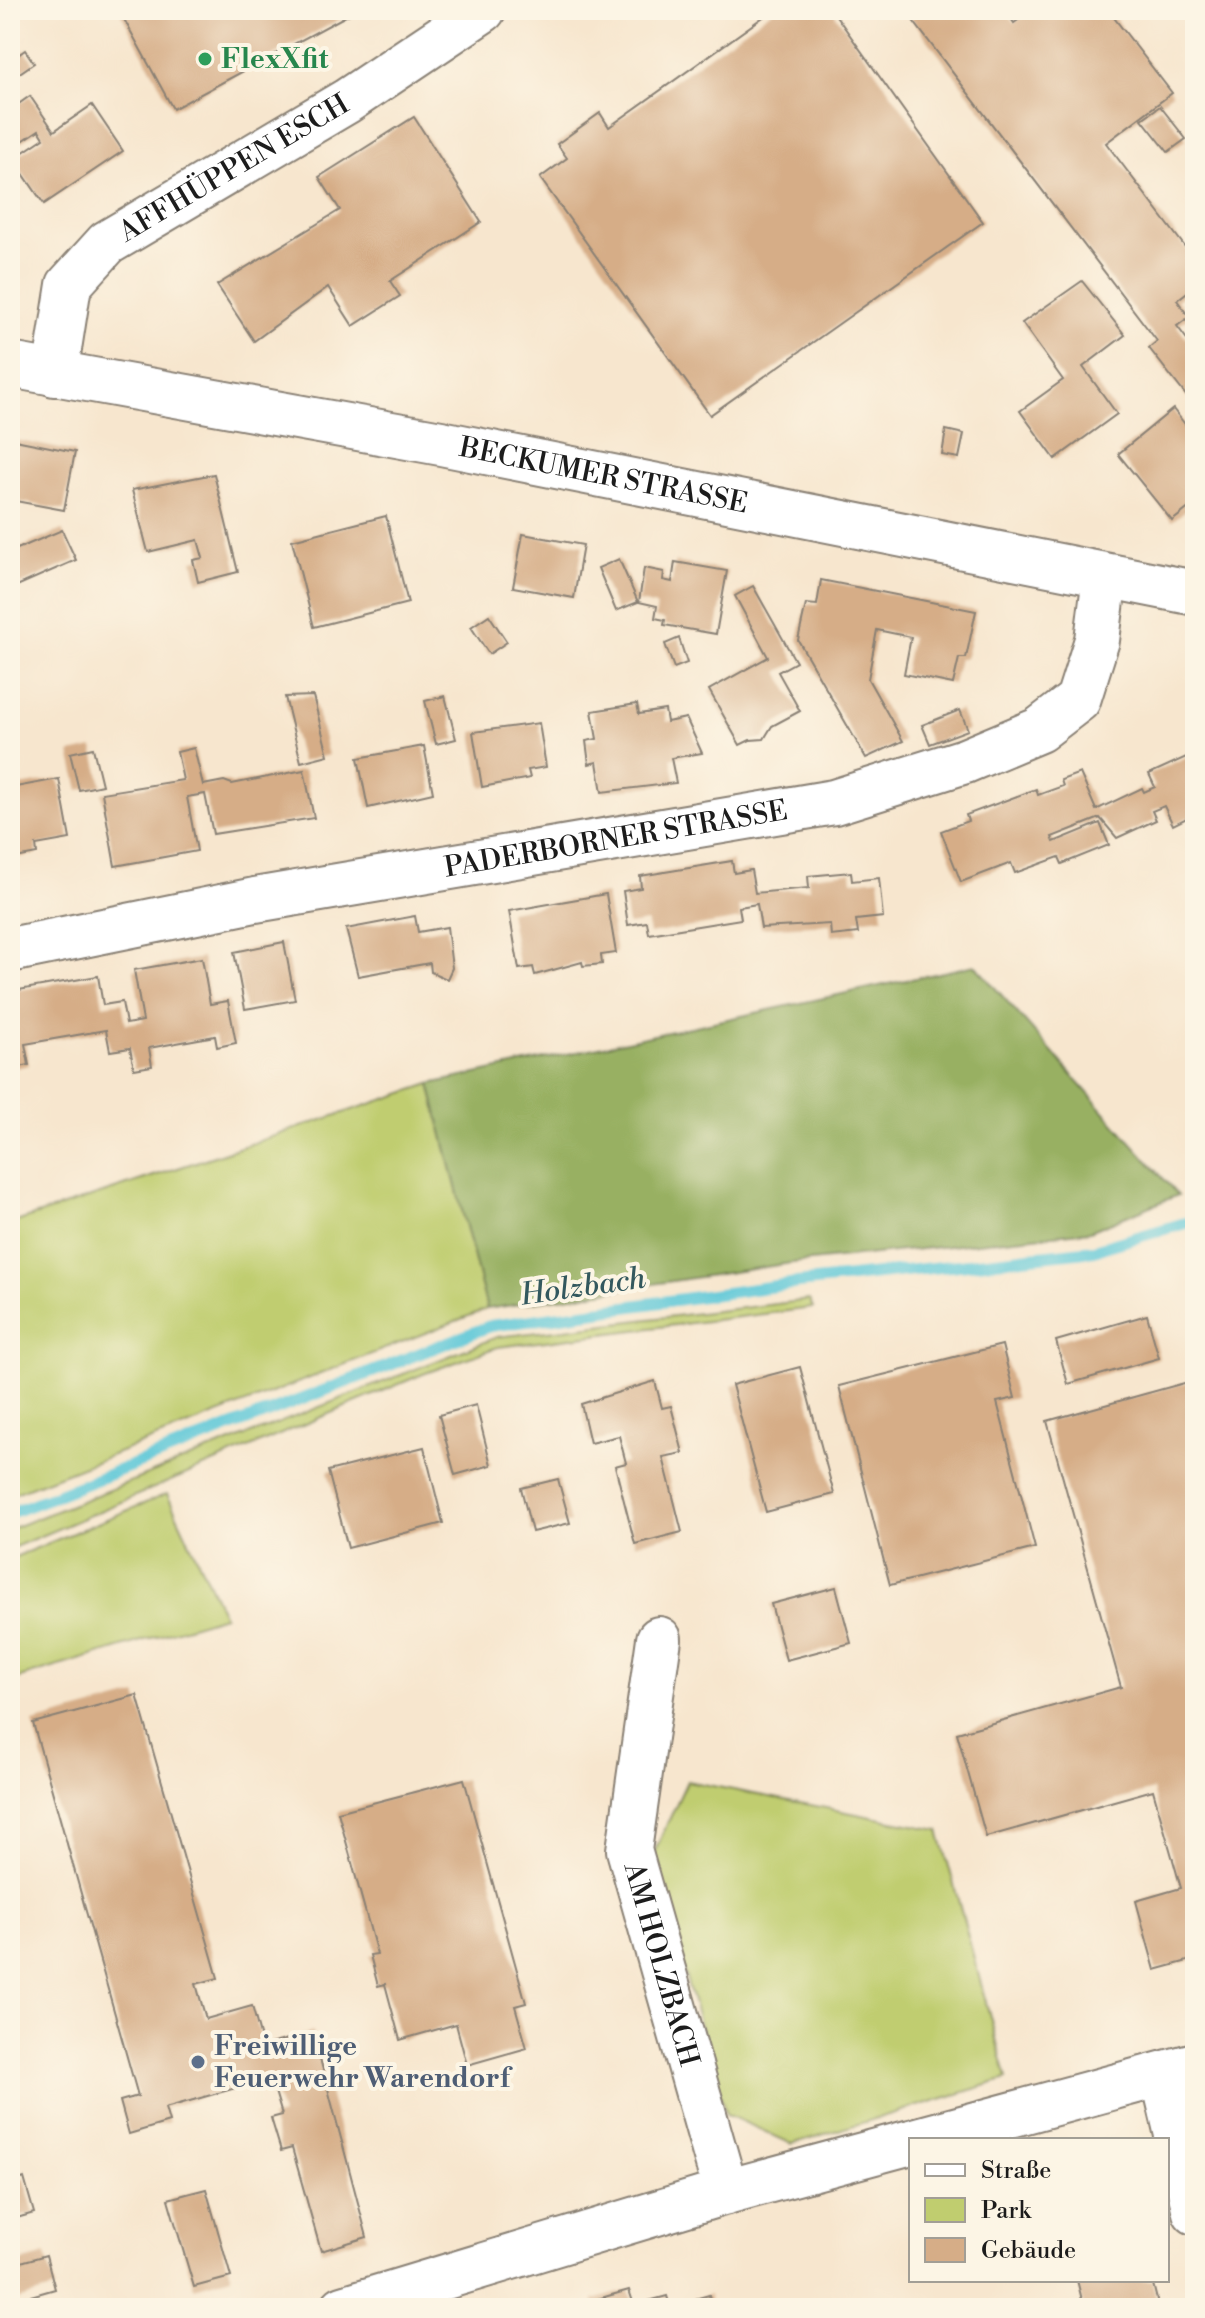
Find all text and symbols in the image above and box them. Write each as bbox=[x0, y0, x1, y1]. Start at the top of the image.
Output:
place label: FlexXfit bbox=[221, 42, 329, 77]
marker: FlexXfit bbox=[196, 50, 214, 68]
street label: AFFHÜPPEN ESCH bbox=[112, 86, 356, 250]
street label: BECKUMER STRASSE bbox=[456, 429, 751, 521]
street label: PADERBORNER STRASSE bbox=[442, 793, 790, 885]
water label: Holzbach bbox=[517, 1259, 648, 1315]
street label: AM HOLZBACH bbox=[616, 1858, 707, 2071]
place label: Freiwillige Feuerwehr Warendorf bbox=[214, 2029, 513, 2096]
marker: Freiwillige Feuerwehr Warendorf bbox=[189, 2053, 207, 2071]
legend bbox=[909, 2138, 1169, 2282]
text: Straße bbox=[981, 2156, 1051, 2186]
text: Park bbox=[981, 2196, 1032, 2226]
text: Gebäude bbox=[981, 2236, 1076, 2266]

